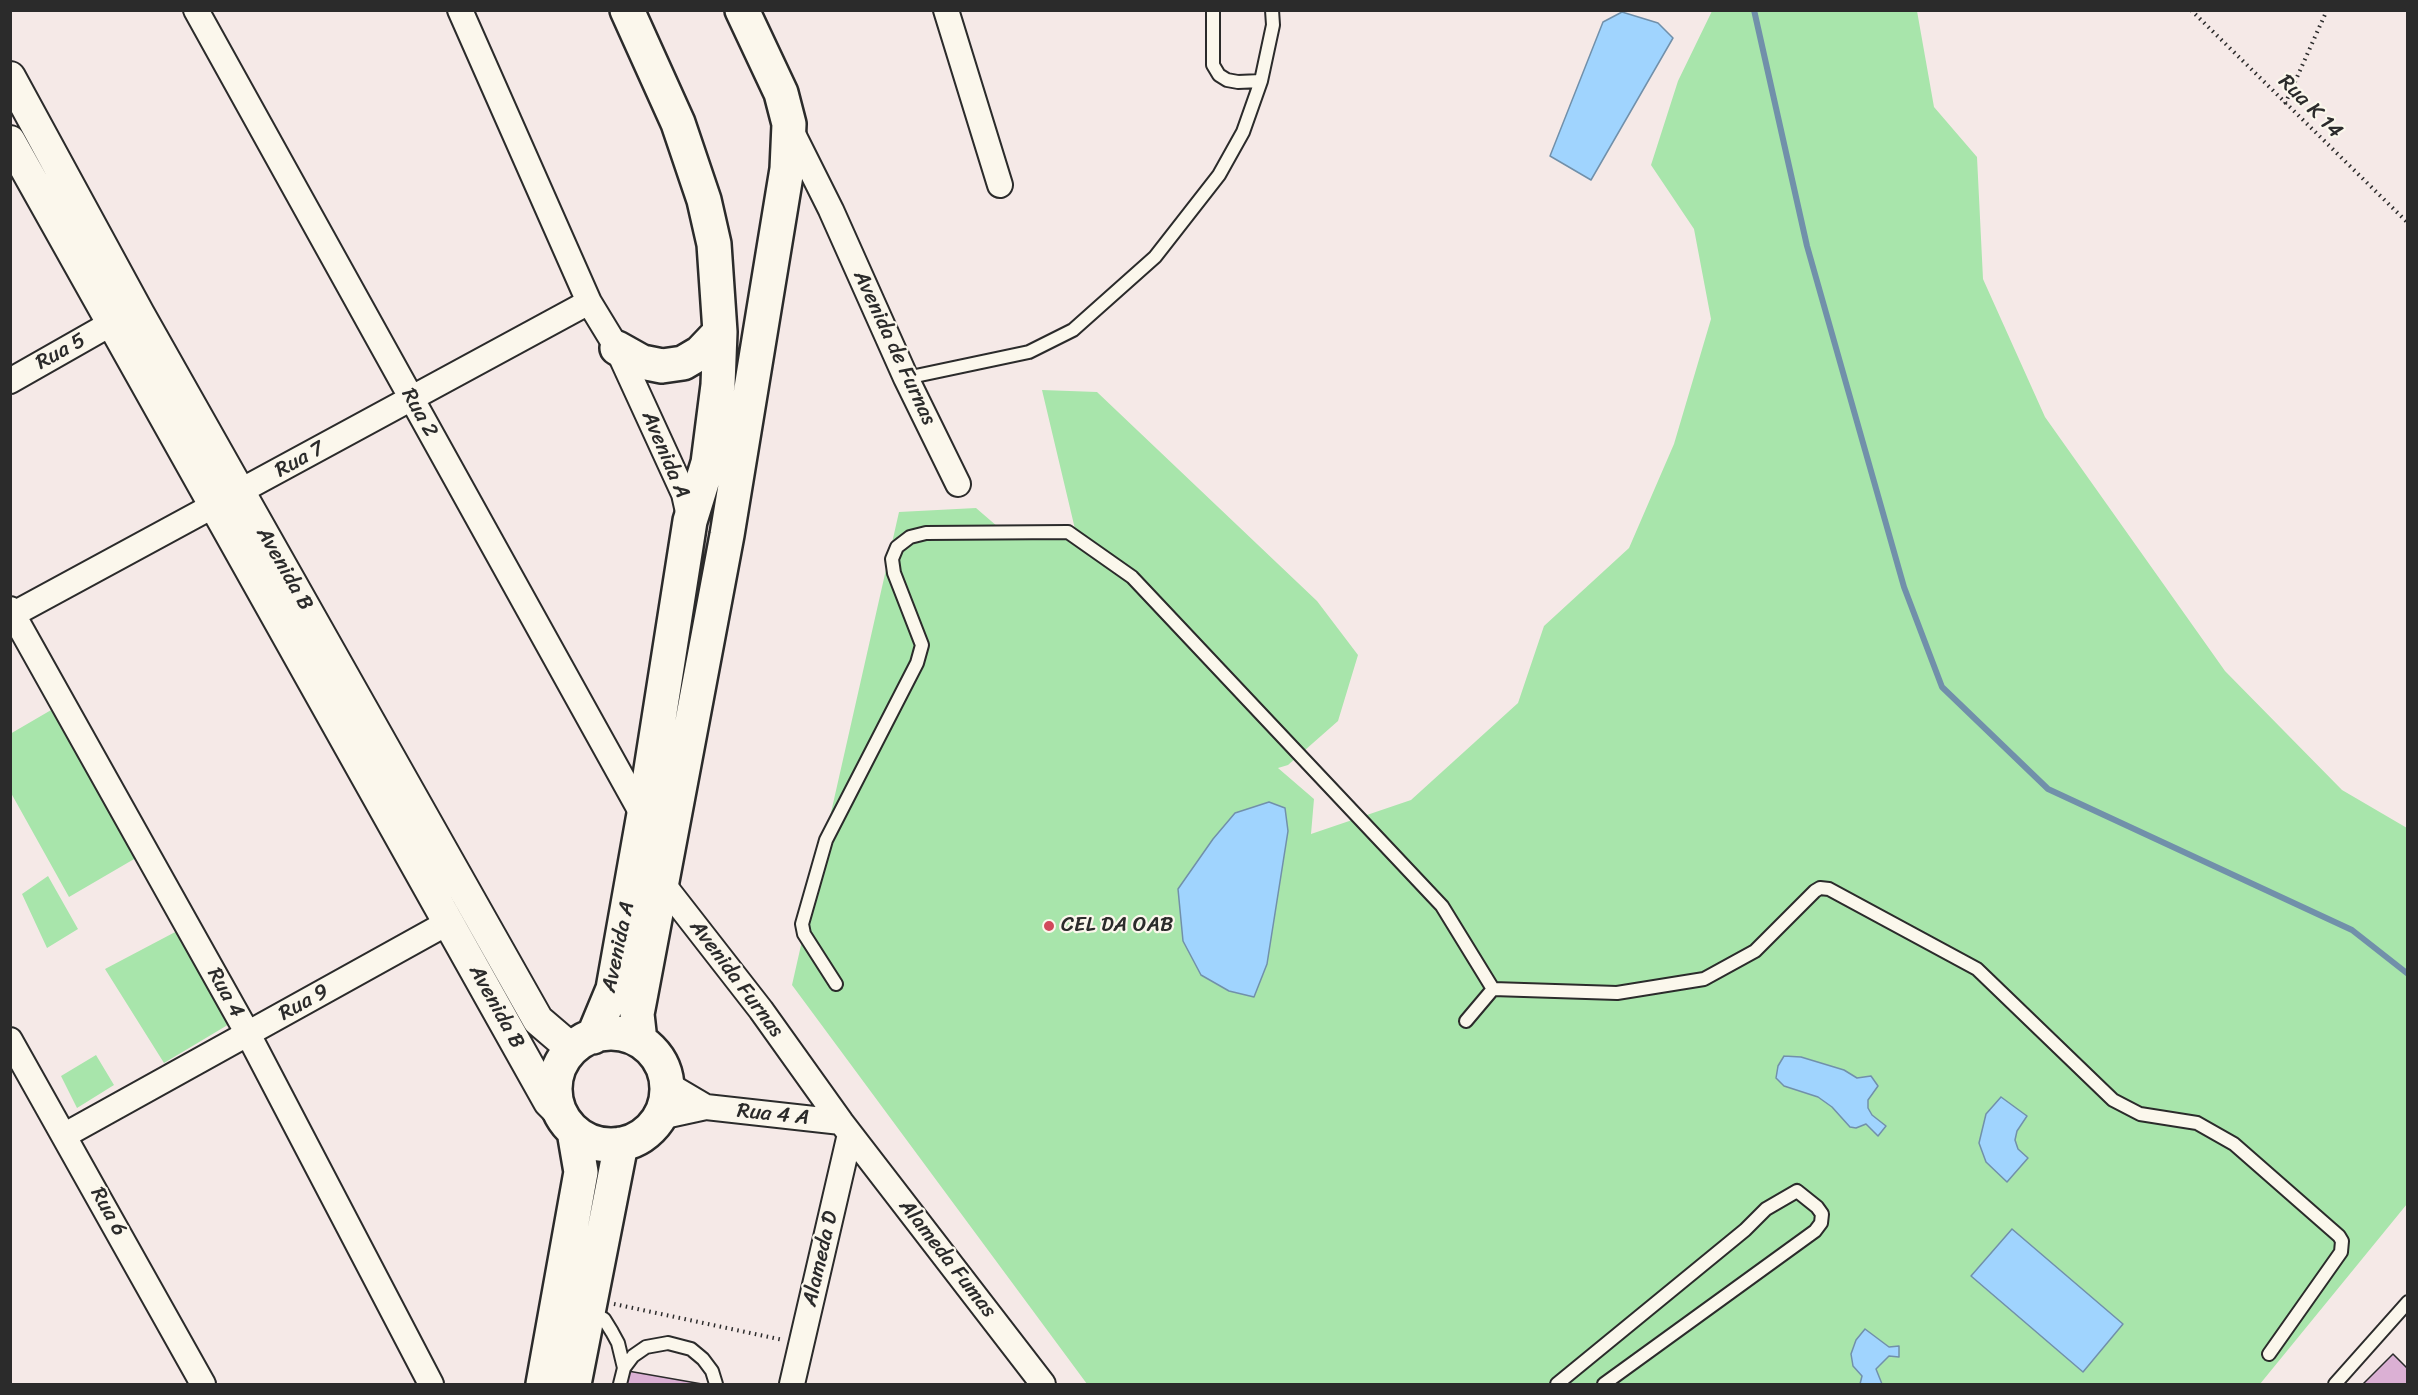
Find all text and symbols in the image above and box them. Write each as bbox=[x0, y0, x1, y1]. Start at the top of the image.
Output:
street label: Rua K 14 bbox=[2273, 70, 2347, 144]
street label: Avenida de Furnas bbox=[847, 267, 941, 429]
street label: Rua 5 bbox=[32, 328, 90, 376]
street label: Rua 2 bbox=[395, 384, 443, 442]
street label: Avenida A bbox=[635, 408, 695, 502]
street label: Rua 7 bbox=[271, 436, 329, 484]
street label: Avenida B bbox=[250, 523, 318, 615]
street label: Avenida A bbox=[597, 899, 641, 995]
place label: CEL DA OAB bbox=[1061, 913, 1173, 939]
street label: Avenida Furnas bbox=[684, 915, 788, 1043]
marker: CEL DA OAB bbox=[1042, 919, 1056, 933]
street label: Avenida B bbox=[463, 961, 529, 1053]
street label: Rua 4 bbox=[201, 964, 249, 1022]
street label: Rua 9 bbox=[275, 979, 333, 1027]
street label: Rua 4 A bbox=[736, 1099, 810, 1131]
street label: Rua 6 bbox=[84, 1183, 132, 1241]
street label: Alameda Fumas bbox=[893, 1195, 1001, 1323]
street label: Alameda D bbox=[798, 1209, 844, 1309]

